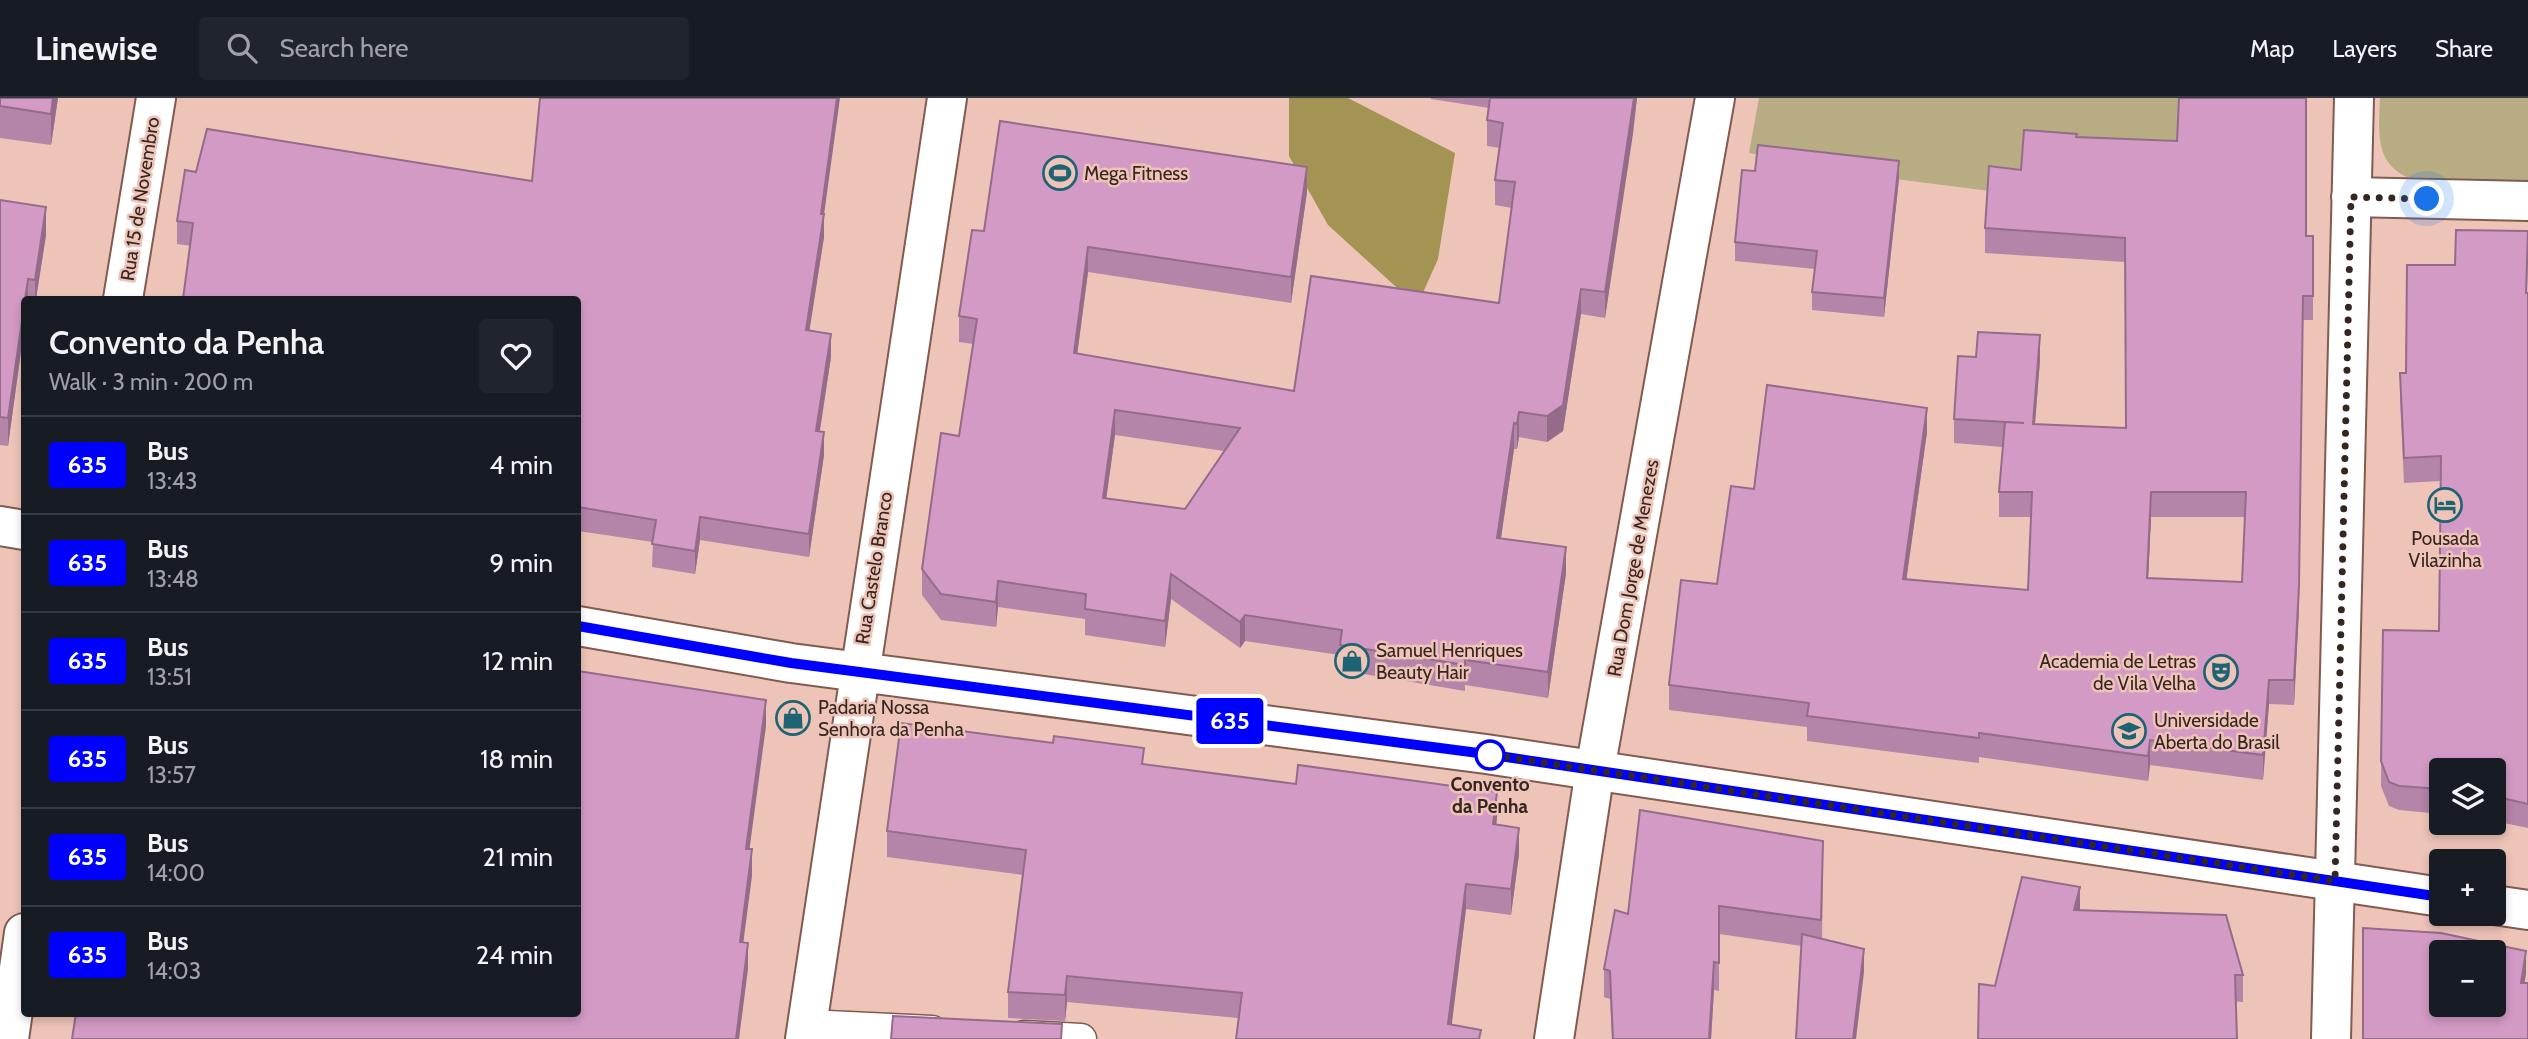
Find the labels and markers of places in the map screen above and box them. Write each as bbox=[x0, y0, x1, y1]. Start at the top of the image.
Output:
sports icon: Mega Fitness bbox=[1041, 154, 1079, 192]
place label: Mega Fitness bbox=[1084, 162, 1188, 185]
hotel icon: Pousada Vilazinha bbox=[2426, 486, 2464, 524]
place label: Pousada Vilazinha bbox=[2408, 527, 2482, 572]
place label: Samuel Henriques Beauty Hair bbox=[1376, 639, 1523, 684]
shop icon: Samuel Henriques Beauty Hair bbox=[1333, 642, 1371, 680]
place label: Academia de Letras de Vila Velha bbox=[2040, 650, 2196, 695]
theatre icon: Academia de Letras de Vila Velha bbox=[2202, 653, 2240, 691]
place label: Padaria Nossa Senhora da Penha bbox=[818, 696, 964, 741]
shop icon: Padaria Nossa Senhora da Penha bbox=[774, 699, 812, 737]
place label: Universidade Aberta do Brasil bbox=[2154, 709, 2280, 754]
school or university icon: Universidade Aberta do Brasil bbox=[2110, 712, 2148, 750]
marker: Convento da Penha bbox=[1475, 740, 1505, 770]
place label: Convento da Penha bbox=[1450, 773, 1530, 818]

